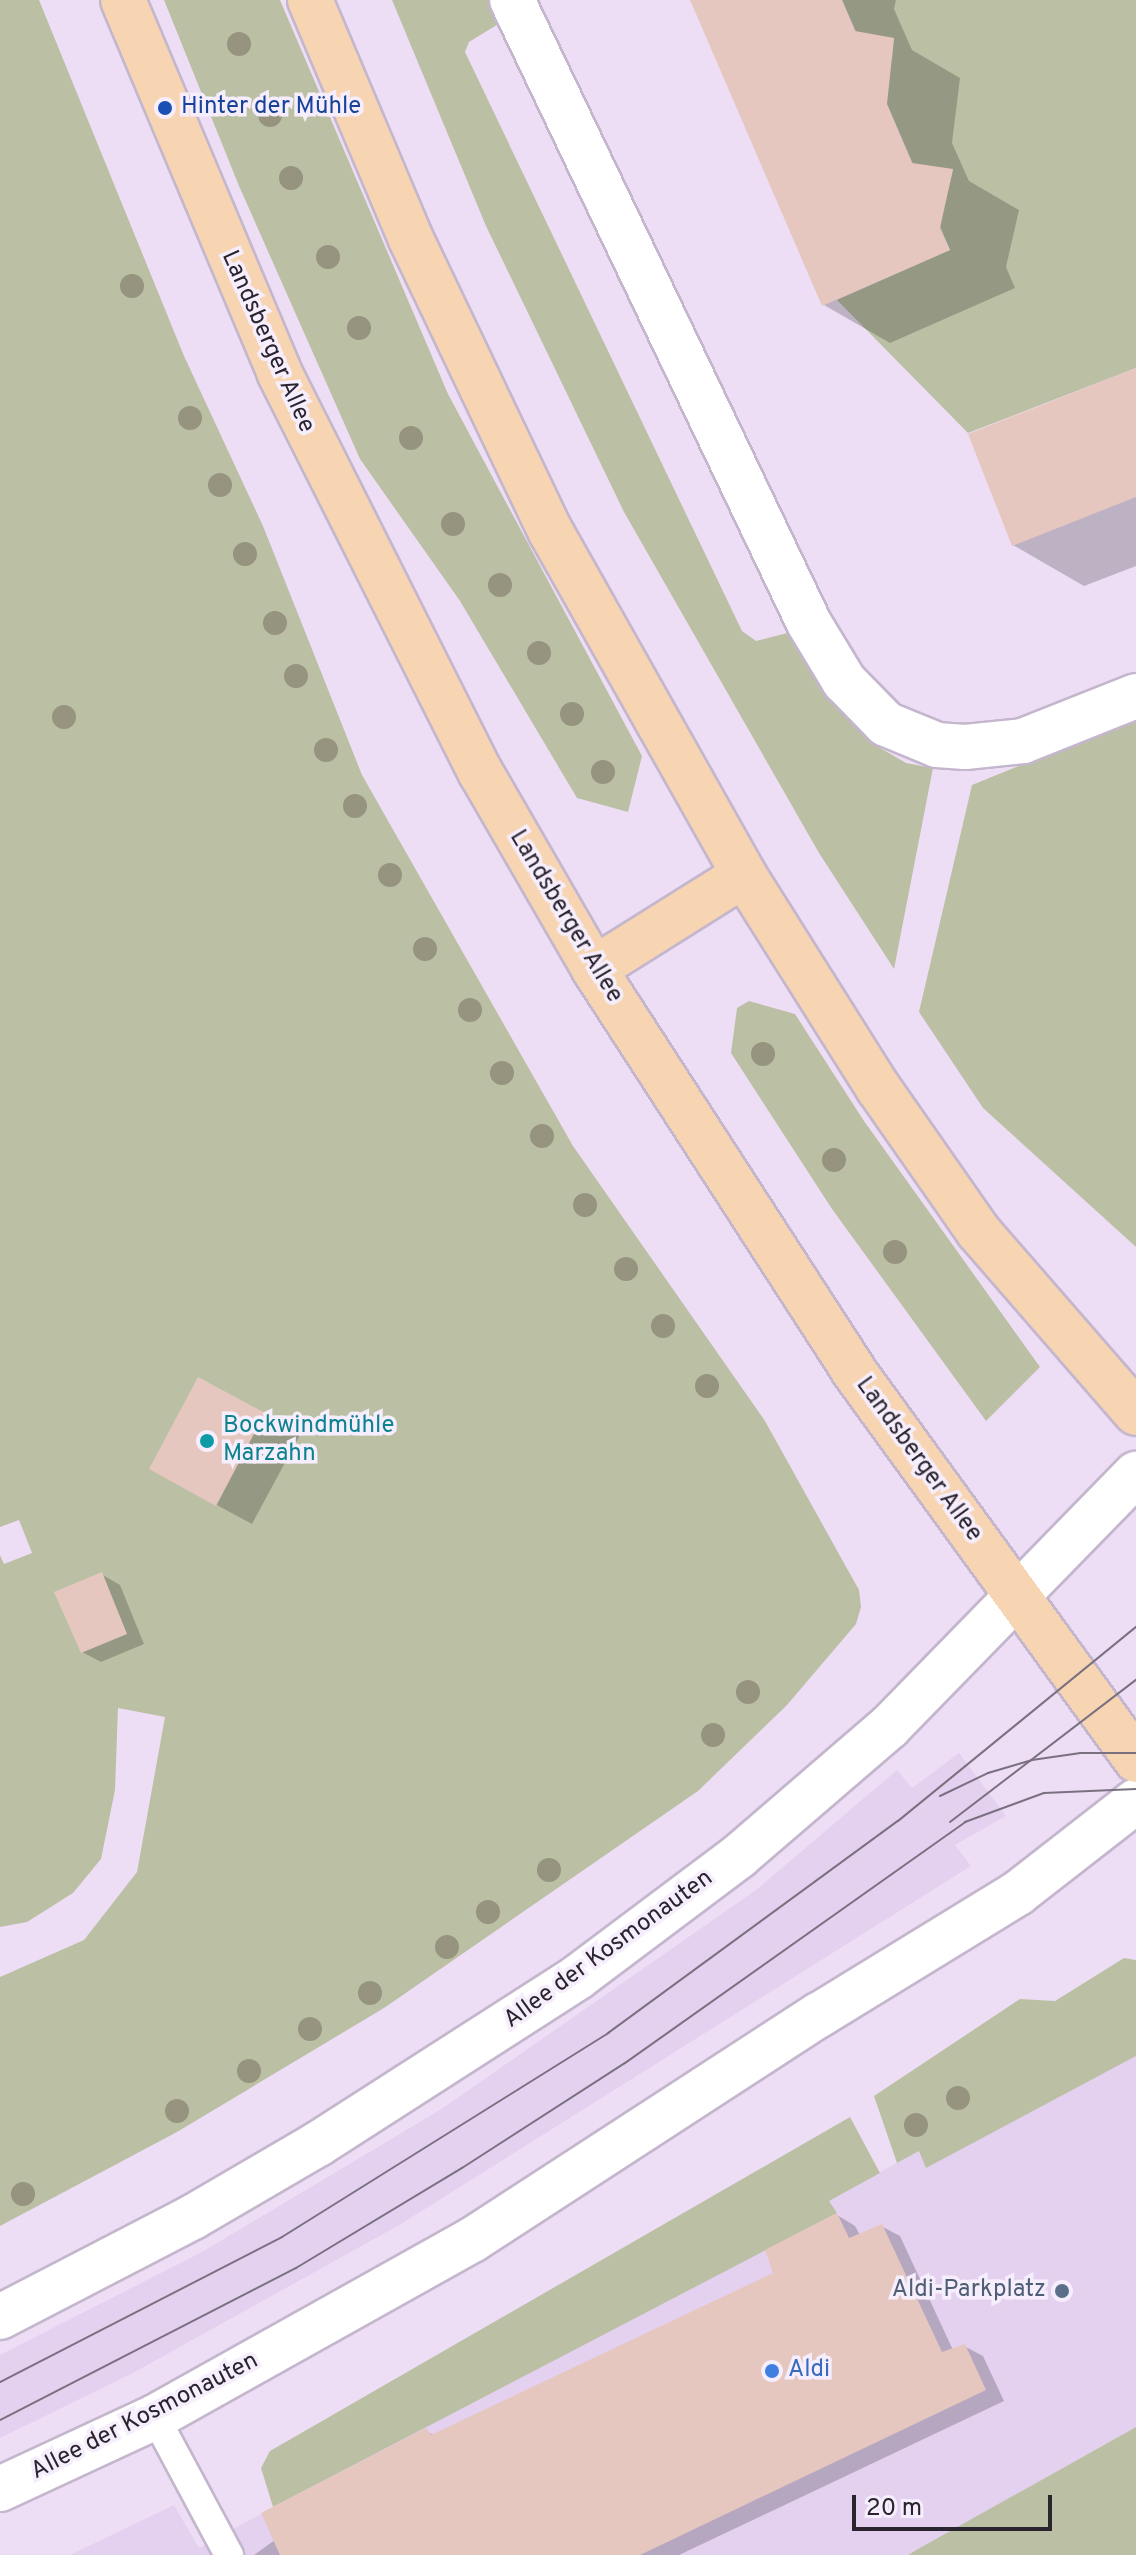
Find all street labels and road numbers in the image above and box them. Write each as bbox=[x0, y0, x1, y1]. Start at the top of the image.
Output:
street label: Landsberger Allee bbox=[214, 246, 320, 438]
street label: Landsberger Allee bbox=[502, 825, 628, 1009]
street label: Landsberger Allee bbox=[848, 1372, 988, 1548]
street label: Allee der Kosmonauten bbox=[499, 1865, 719, 2035]
street label: Allee der Kosmonauten bbox=[27, 2347, 263, 2487]

